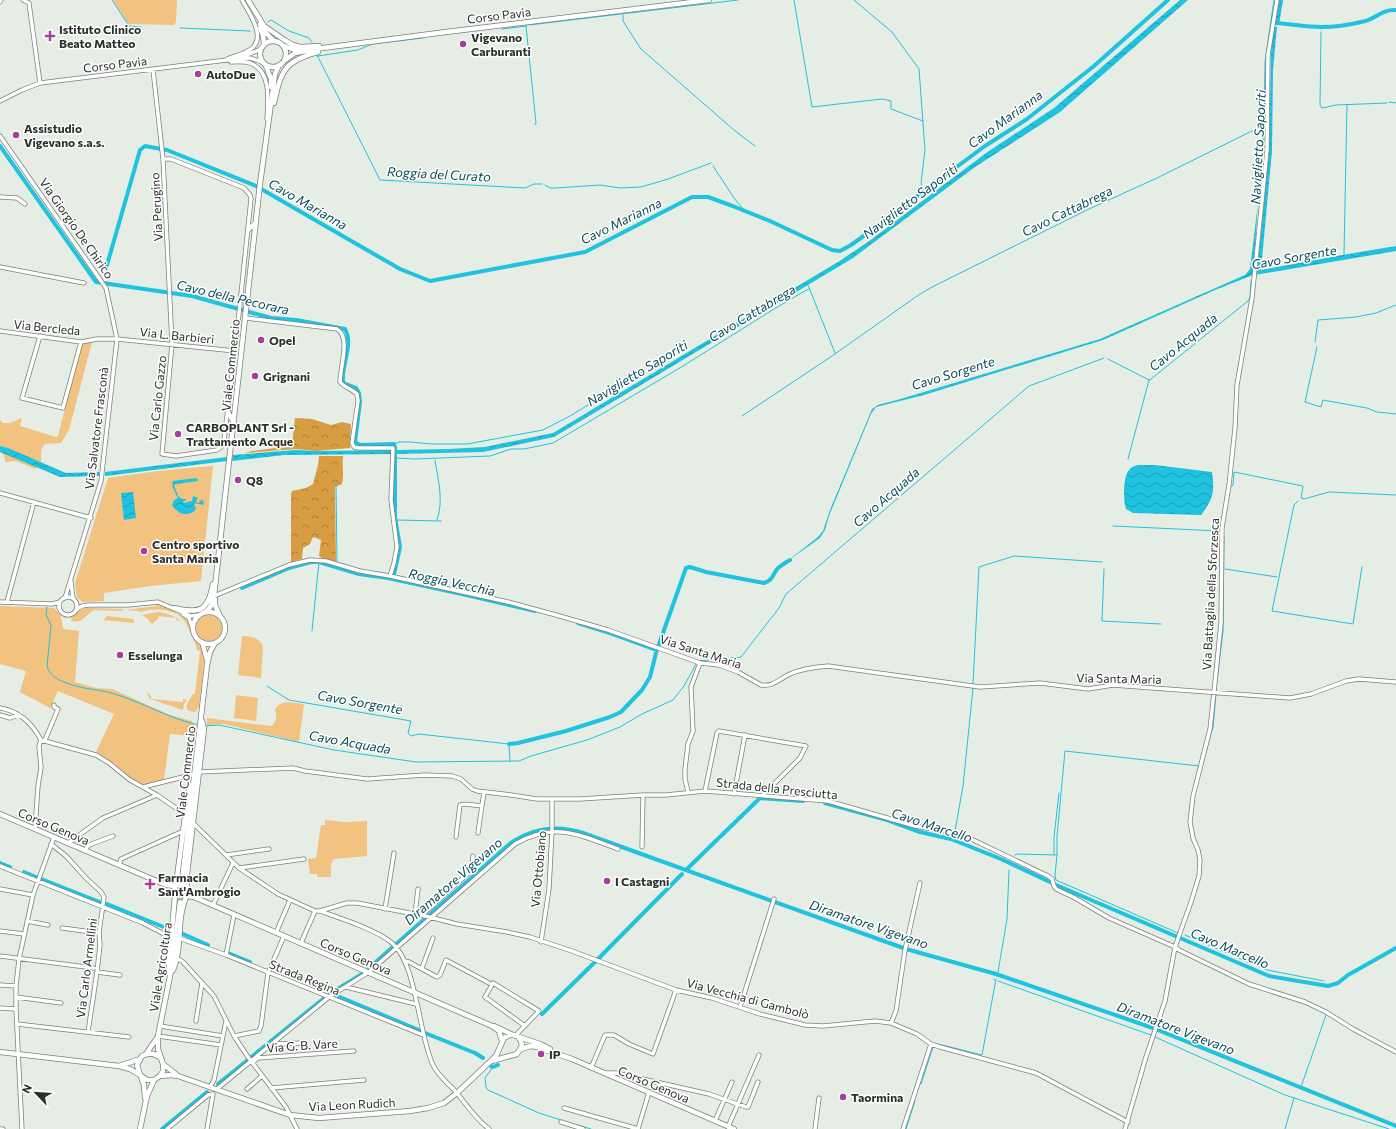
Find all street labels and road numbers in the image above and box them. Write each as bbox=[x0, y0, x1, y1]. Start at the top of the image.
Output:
street label: Corso Pavia bbox=[466, 4, 532, 26]
street label: Corso Pavia bbox=[82, 53, 148, 75]
street label: Via Perugino bbox=[147, 172, 165, 242]
street label: Via Giorgio De Chirico bbox=[37, 175, 117, 281]
street label: Via Bercleda bbox=[13, 317, 81, 337]
street label: Viale Commercio bbox=[218, 318, 242, 412]
street label: Via L. Barbieri bbox=[139, 324, 215, 346]
street label: Via Carlo Gazzo bbox=[146, 355, 168, 441]
street label: Via Salvatore Frasconà bbox=[82, 366, 110, 490]
street label: Via Battaglia della Sforzesca bbox=[1199, 518, 1221, 670]
street label: Via Santa Maria bbox=[658, 631, 744, 671]
street label: Via Santa Maria bbox=[1076, 670, 1162, 686]
street label: Viale Commercio bbox=[172, 725, 198, 819]
street label: Strada della Presciutta bbox=[716, 775, 838, 801]
street label: Corso Genova bbox=[16, 805, 92, 847]
street label: Via Ottobiano bbox=[528, 830, 548, 908]
street label: Via Carlo Armellini bbox=[73, 917, 99, 1019]
street label: Viale Agricoltura bbox=[146, 921, 174, 1013]
street label: Corso Genova bbox=[318, 935, 394, 977]
street label: Strada Regina bbox=[268, 956, 342, 998]
street label: Via Vecchia di Gambolò bbox=[685, 975, 811, 1021]
street label: Via G. B. Vare bbox=[266, 1036, 338, 1054]
street label: Corso Genova bbox=[616, 1063, 692, 1105]
street label: Via Leon Rudich bbox=[308, 1095, 396, 1113]

